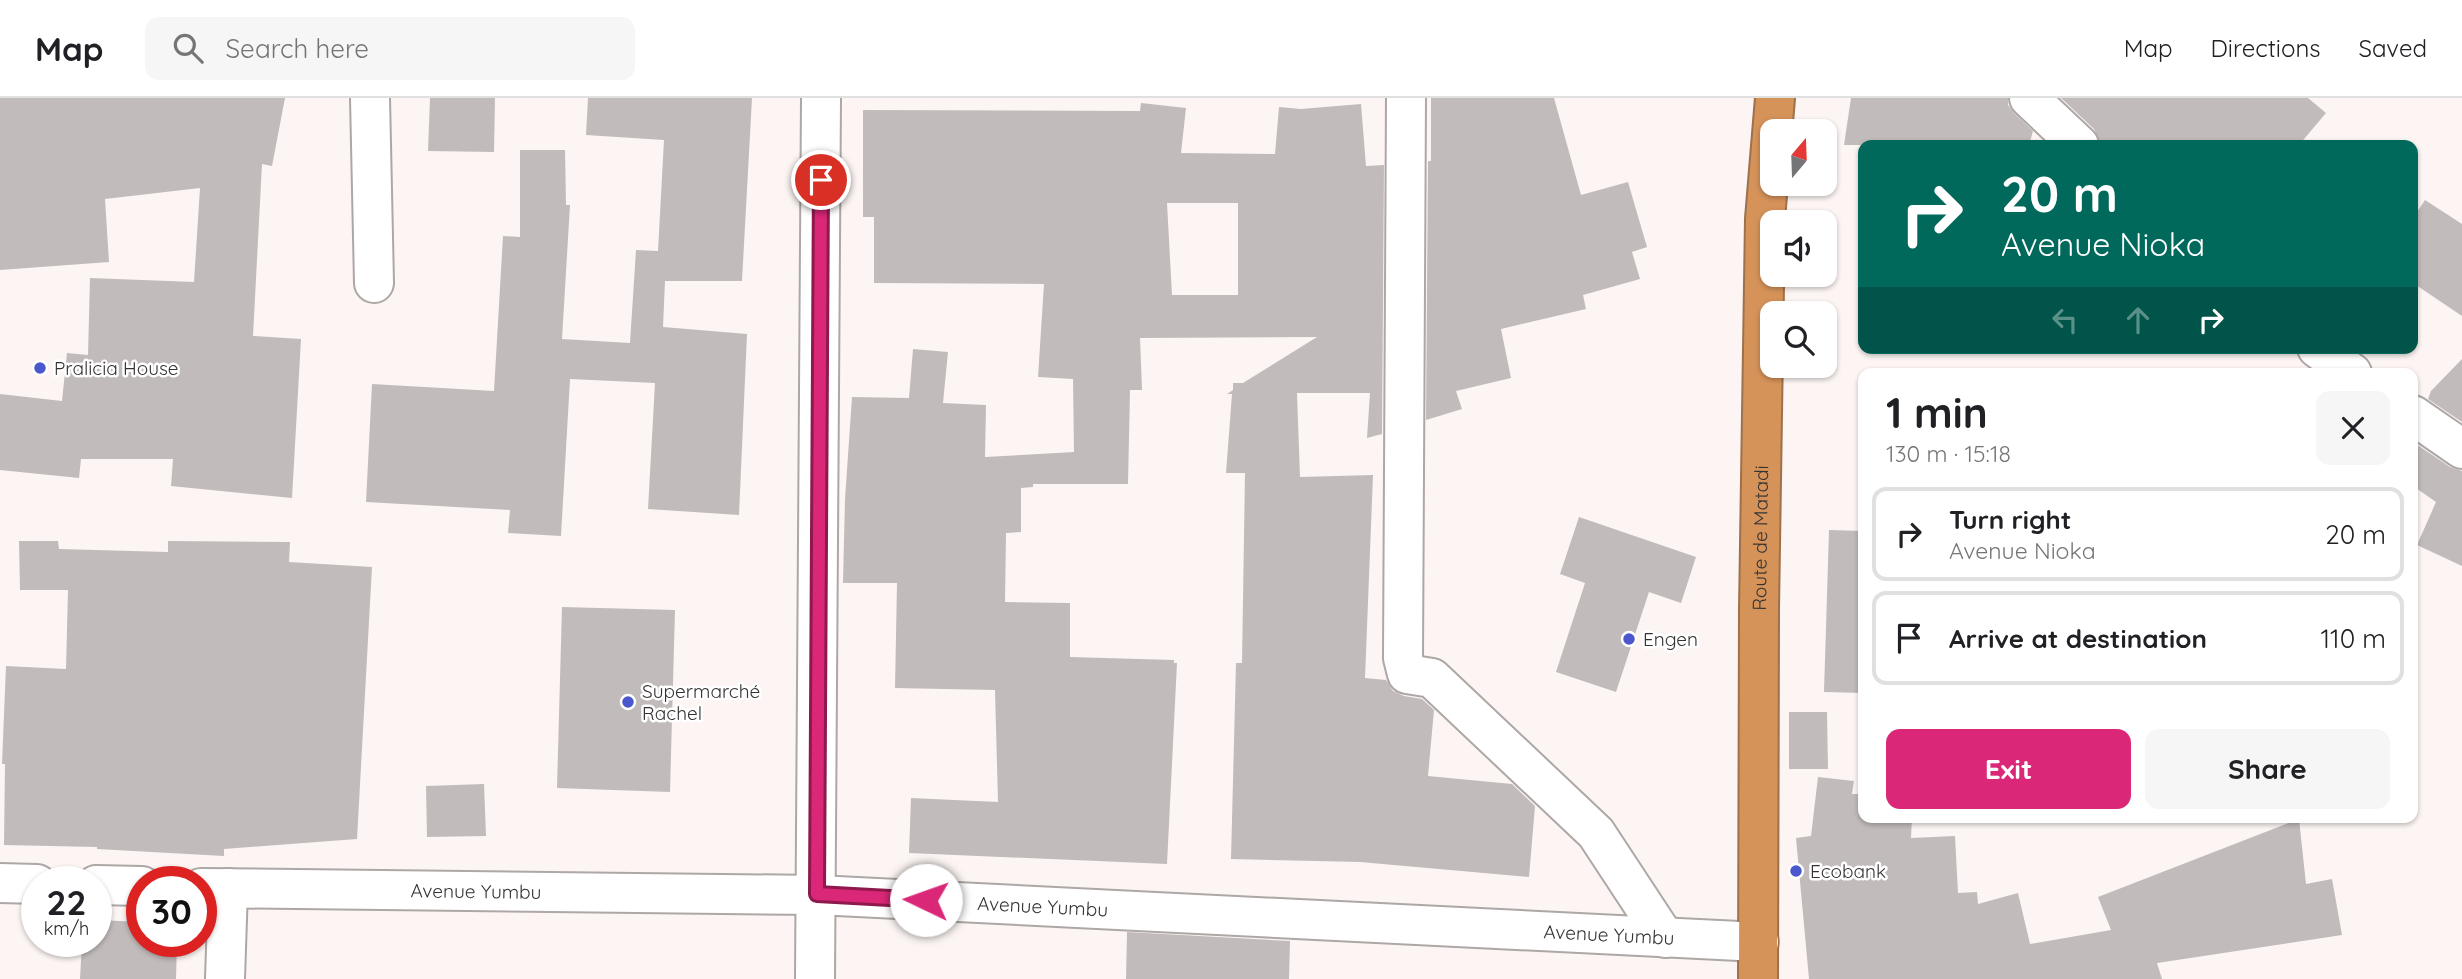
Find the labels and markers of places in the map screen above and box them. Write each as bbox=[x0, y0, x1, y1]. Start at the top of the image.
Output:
pin bbox=[791, 150, 851, 210]
place label: Pralicia House bbox=[54, 356, 179, 380]
marker: Pralicia House bbox=[32, 360, 48, 376]
place label: Engen bbox=[1643, 627, 1698, 651]
marker: Engen bbox=[1621, 631, 1637, 647]
place label: Supermarché Rachel bbox=[642, 679, 760, 725]
marker: Supermarché Rachel bbox=[620, 694, 636, 710]
place label: Ecobank bbox=[1810, 859, 1886, 883]
marker: Ecobank bbox=[1788, 863, 1804, 879]

